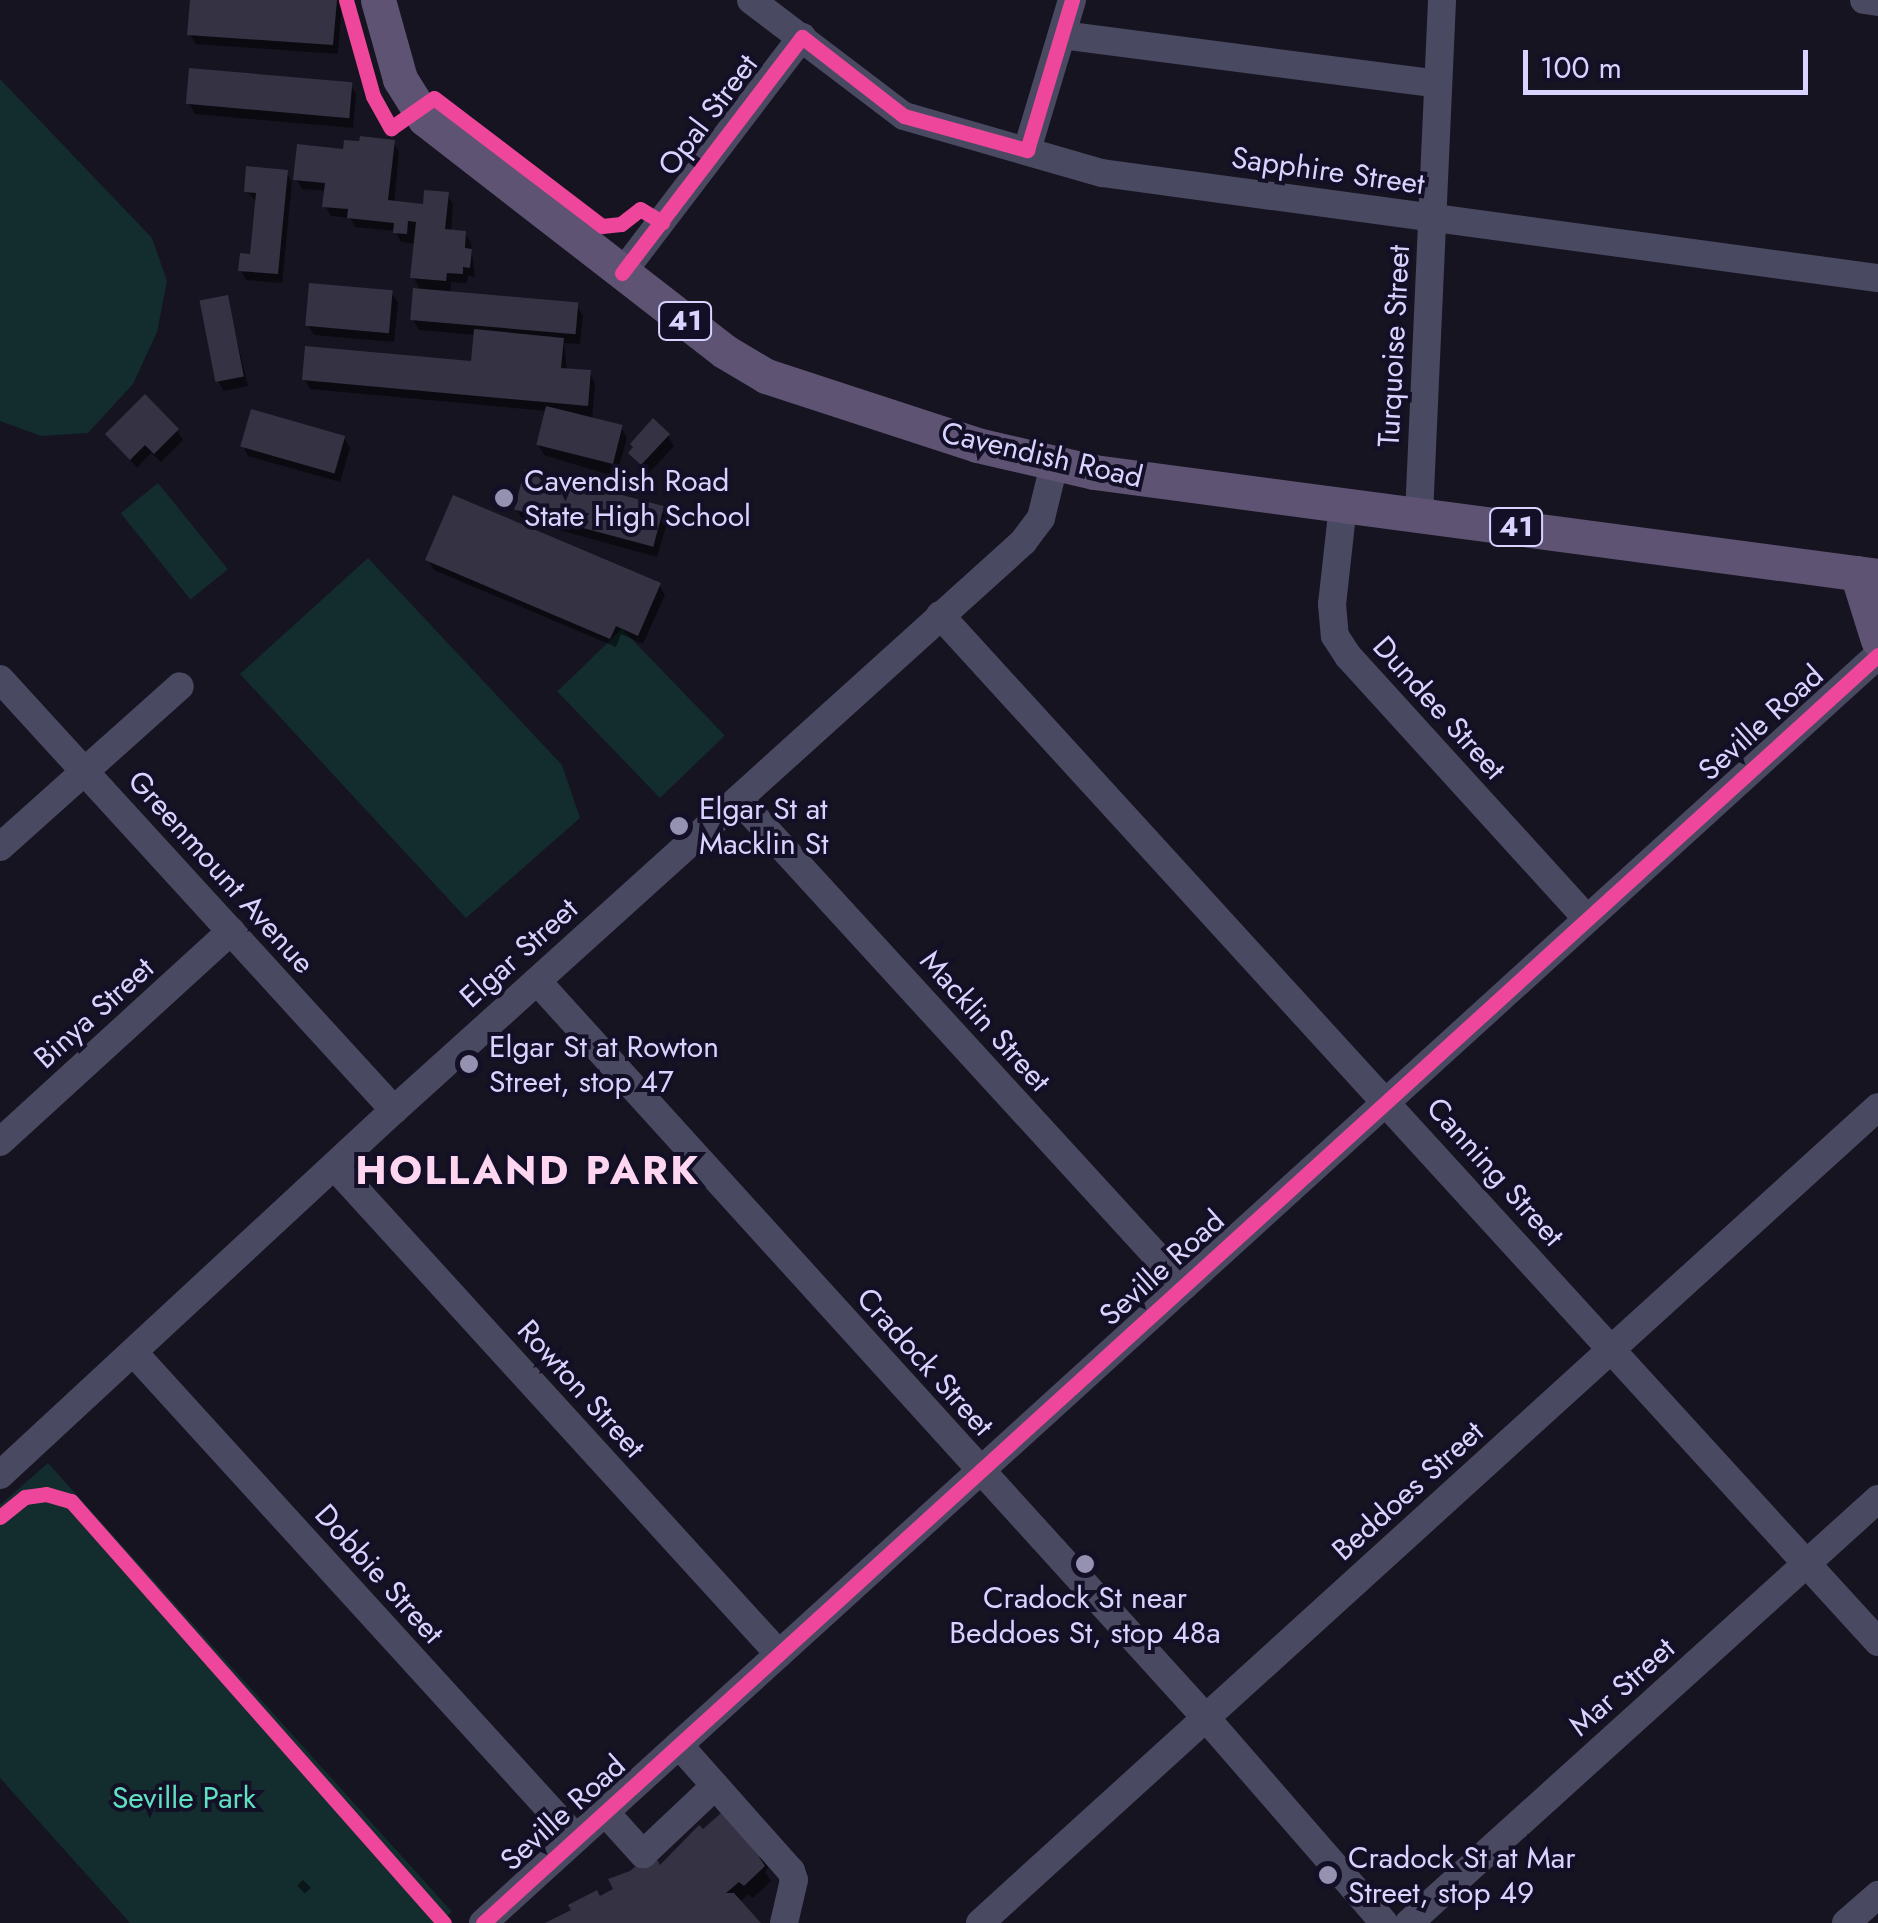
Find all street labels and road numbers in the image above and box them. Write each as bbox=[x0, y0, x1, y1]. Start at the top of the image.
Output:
street label: Opal Street bbox=[651, 47, 765, 183]
street label: Sapphire Street bbox=[1229, 140, 1427, 202]
street label: Turquoise Street bbox=[1371, 244, 1417, 448]
road number: 41 bbox=[658, 298, 712, 344]
street label: Cavendish Road bbox=[938, 414, 1146, 496]
road number: 41 bbox=[1488, 504, 1544, 550]
street label: Dundee Street bbox=[1365, 629, 1513, 787]
street label: Seville Road bbox=[1691, 658, 1831, 788]
street label: Greenmount Avenue bbox=[120, 763, 322, 981]
street label: Elgar Street bbox=[453, 891, 585, 1015]
street label: Macklin Street bbox=[912, 943, 1058, 1099]
street label: Binya Street bbox=[27, 950, 161, 1076]
street label: Canning Street bbox=[1419, 1090, 1571, 1254]
street label: Seville Road bbox=[1092, 1203, 1232, 1333]
street label: Cradock Street bbox=[849, 1281, 1001, 1443]
street label: Rowton Street bbox=[510, 1313, 652, 1465]
street label: Beddoes Street bbox=[1325, 1414, 1491, 1568]
street label: Dobbie Street bbox=[307, 1497, 451, 1651]
street label: Mar Street bbox=[1562, 1630, 1682, 1744]
street label: Seville Road bbox=[493, 1748, 633, 1878]

